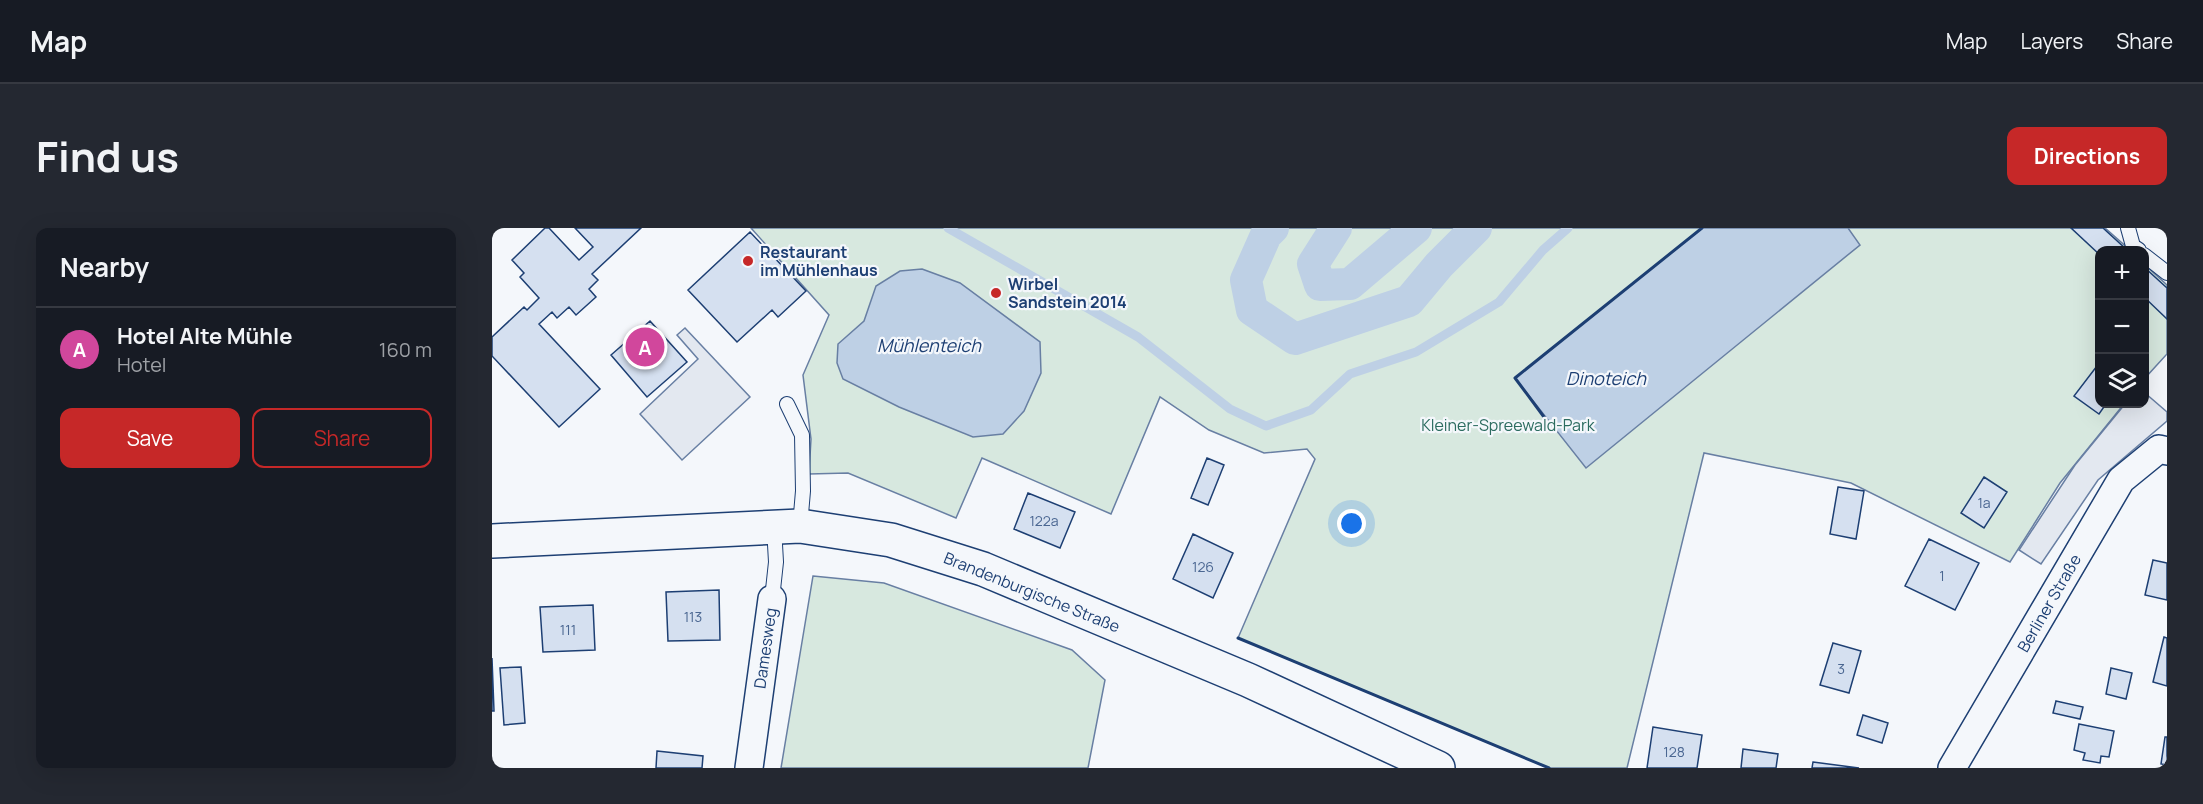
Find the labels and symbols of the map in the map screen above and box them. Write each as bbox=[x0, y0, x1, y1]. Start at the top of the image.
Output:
place label: Restaurant im Mühlenhaus bbox=[760, 241, 878, 281]
marker: Restaurant im Mühlenhaus bbox=[741, 254, 755, 268]
place label: Wirbel Sandstein 2014 bbox=[1008, 273, 1127, 313]
marker: Wirbel Sandstein 2014 bbox=[989, 286, 1003, 300]
pin: A bbox=[626, 324, 664, 370]
water label: Mühlenteich bbox=[877, 333, 982, 357]
water label: Dinoteich bbox=[1566, 366, 1647, 390]
park label: Kleiner-Spreewald-Park bbox=[1421, 414, 1596, 436]
house number: 1a bbox=[1977, 493, 1991, 512]
your location bbox=[1337, 509, 1366, 538]
house number: 122a bbox=[1029, 511, 1059, 530]
street label: Brandenburgische Straße bbox=[941, 547, 1123, 637]
street label: Berliner Straße bbox=[2012, 550, 2086, 656]
house number: 126 bbox=[1192, 557, 1214, 576]
house number: 1 bbox=[1939, 566, 1945, 585]
street label: Damesweg bbox=[748, 606, 782, 690]
house number: 113 bbox=[684, 607, 702, 626]
house number: 111 bbox=[560, 620, 576, 639]
house number: 3 bbox=[1837, 659, 1845, 678]
house number: 128 bbox=[1663, 742, 1685, 761]

